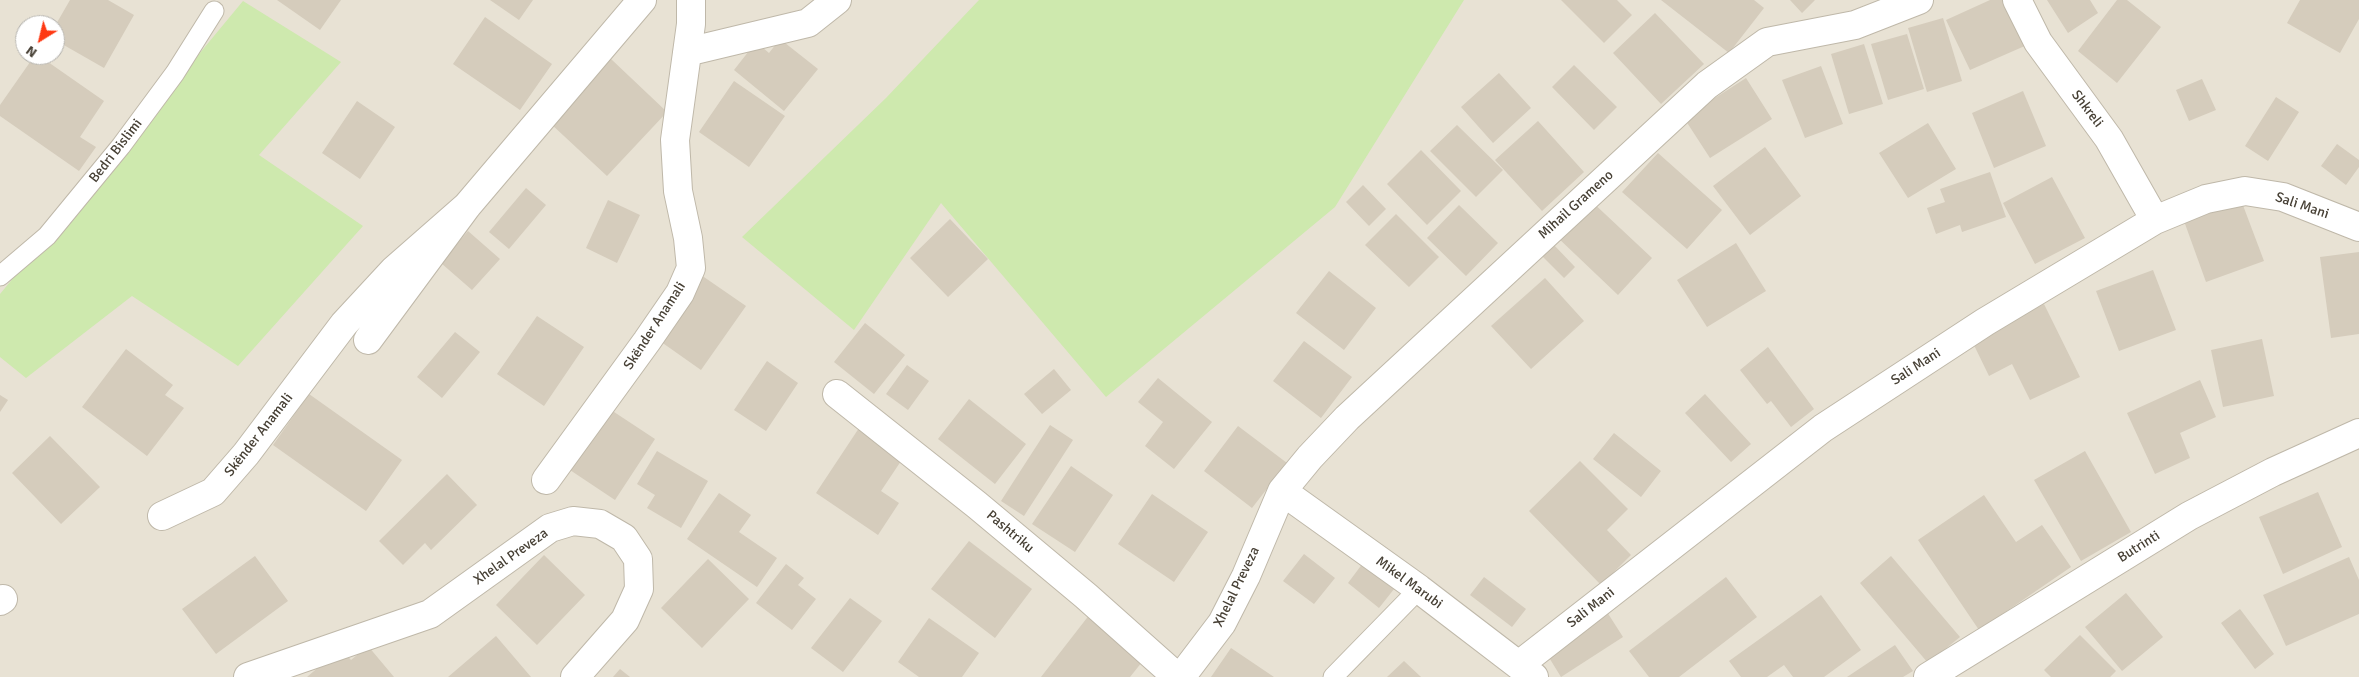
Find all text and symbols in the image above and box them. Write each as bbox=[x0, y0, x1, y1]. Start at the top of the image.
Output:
north arrow bbox=[15, 15, 65, 65]
text: N bbox=[23, 42, 40, 61]
street label: Shkreli bbox=[2068, 87, 2106, 131]
street label: Bedri Bislimi bbox=[86, 116, 146, 186]
street label: Mihail Grameno bbox=[1535, 167, 1617, 243]
street label: Sali Mani bbox=[2273, 189, 2331, 223]
street label: Skënder Anamali bbox=[620, 279, 690, 373]
street label: Sali Mani bbox=[1888, 345, 1944, 389]
street label: Skënder Anamali bbox=[221, 390, 297, 480]
street label: Pashtriku bbox=[983, 507, 1037, 557]
street label: Xhelal Preveza bbox=[470, 525, 552, 589]
street label: Butrinti bbox=[2115, 528, 2163, 566]
street label: Xhelal Preveza bbox=[1210, 544, 1264, 630]
street label: Mikel Marubi bbox=[1372, 553, 1446, 613]
street label: Sali Mani bbox=[1564, 584, 1618, 632]

